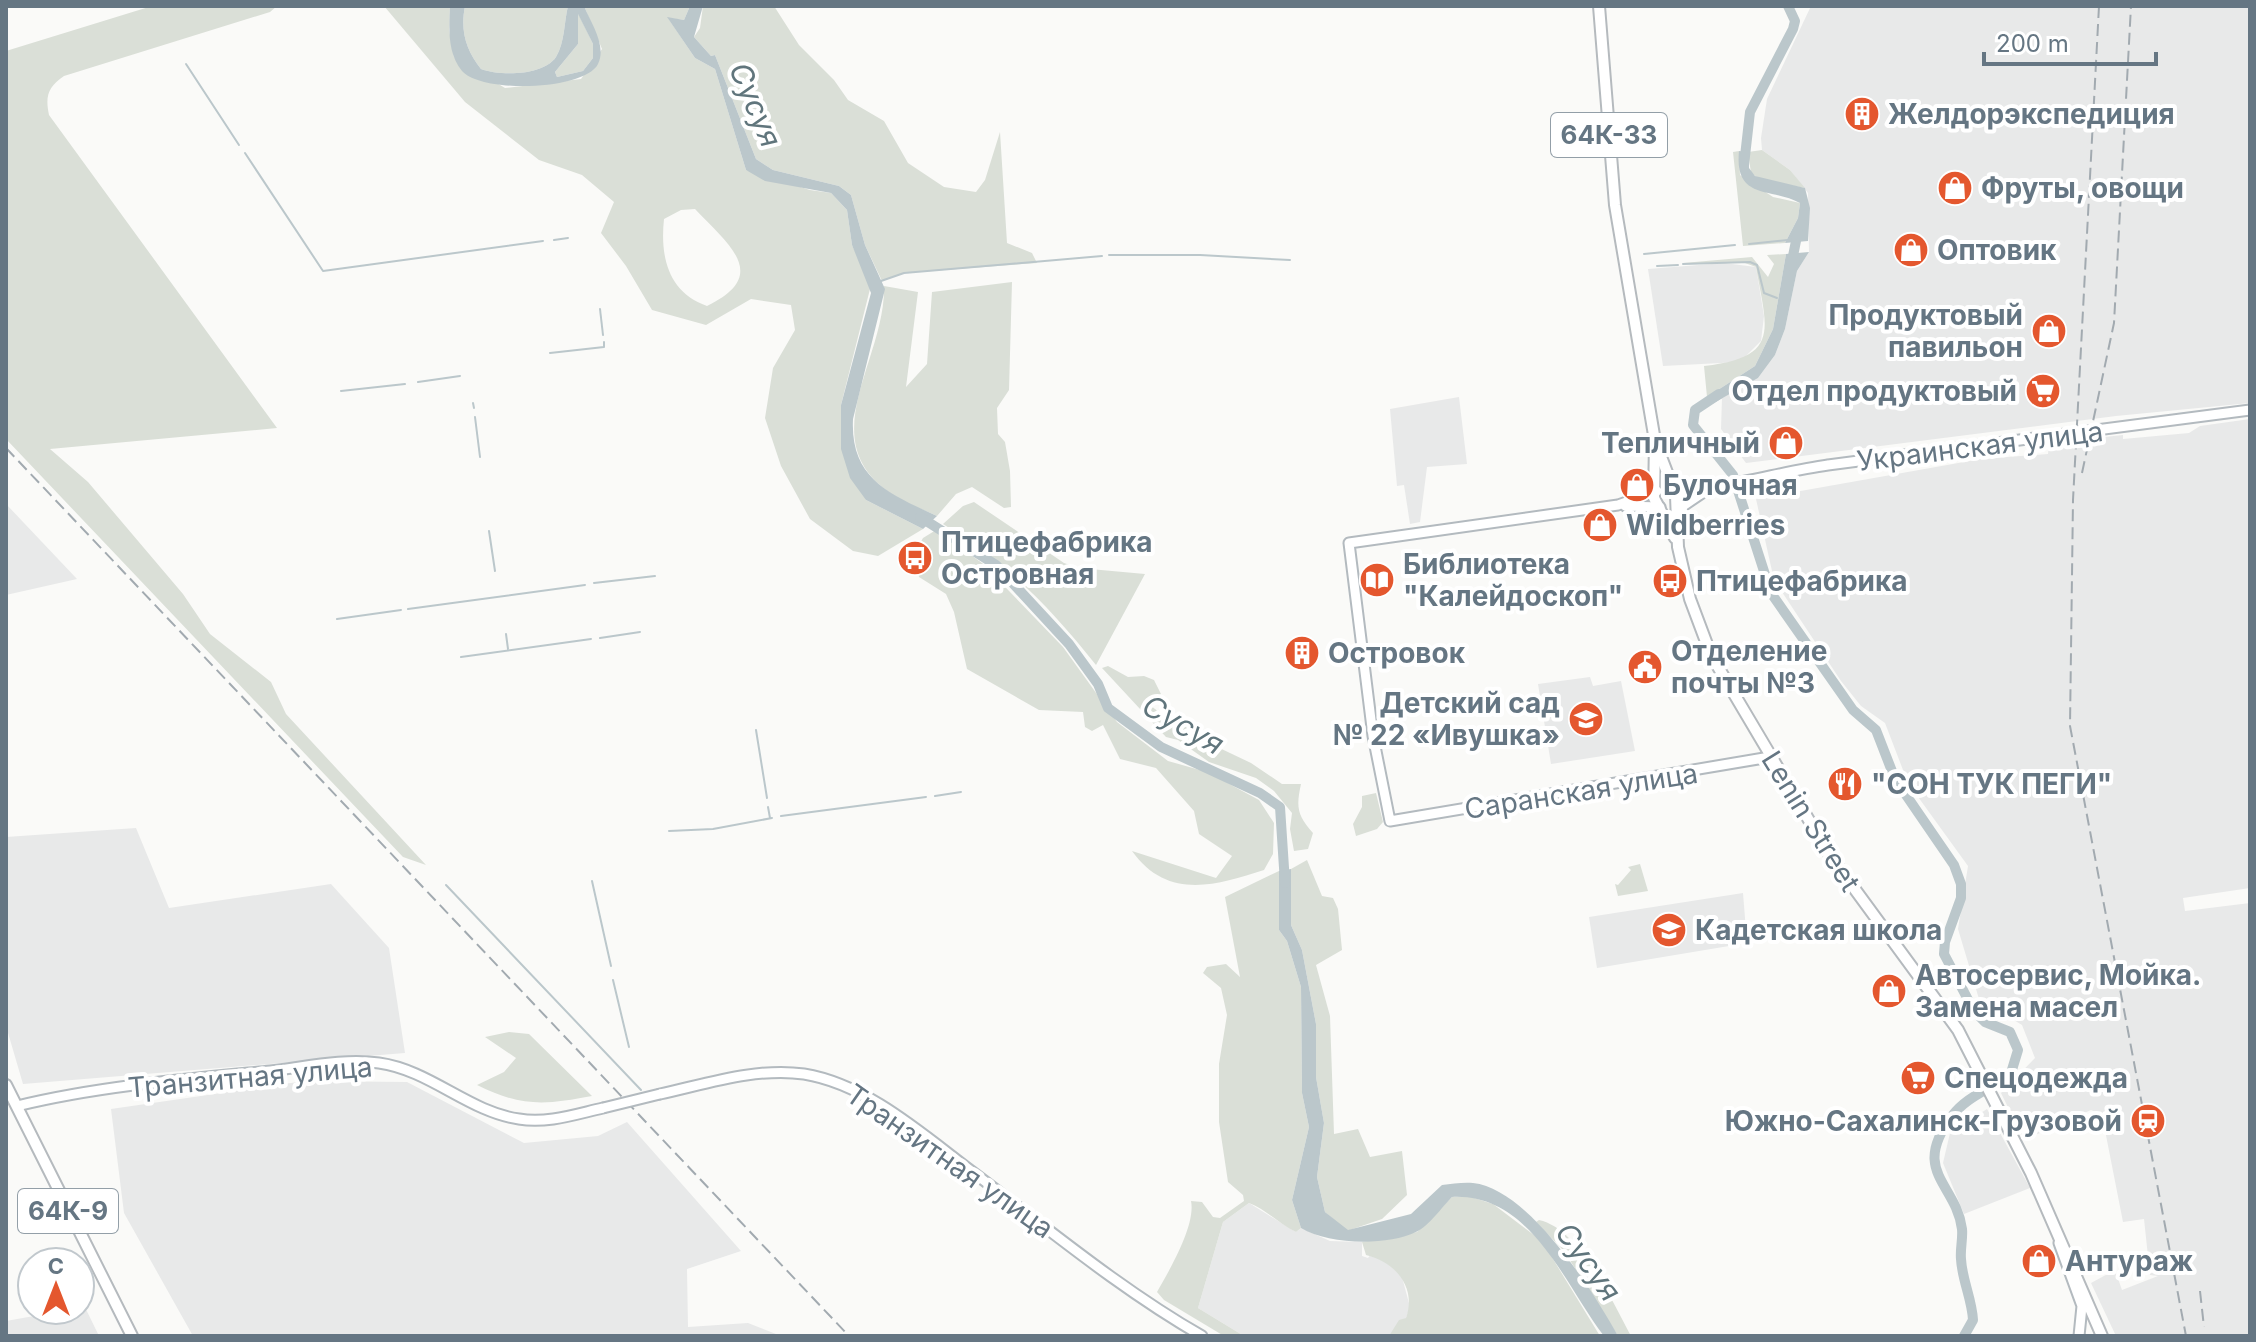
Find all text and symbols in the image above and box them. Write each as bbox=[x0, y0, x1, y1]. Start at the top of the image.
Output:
scale bar bbox=[1984, 16, 2156, 66]
text: 200 m bbox=[1996, 29, 2069, 58]
water label: Сусуя bbox=[722, 57, 790, 152]
building icon: Желдорэкспедиция bbox=[1843, 95, 1881, 133]
place label: Желдорэкспедиция bbox=[1888, 97, 2175, 131]
road number: 64К-33 bbox=[1551, 113, 1667, 157]
shop icon: Фруты, овощи bbox=[1936, 169, 1974, 207]
place label: Фруты, овощи bbox=[1981, 171, 2184, 205]
shop icon: Оптовик bbox=[1892, 231, 1930, 269]
place label: Оптовик bbox=[1937, 233, 2057, 267]
place label: Продуктовый павильон bbox=[1828, 298, 2023, 364]
shop icon: Продуктовый павильон bbox=[2030, 312, 2068, 350]
supermarket icon: Отдел продуктовый bbox=[2024, 372, 2062, 410]
place label: Отдел продуктовый bbox=[1731, 374, 2017, 408]
street label: Украинская улица bbox=[1855, 414, 2105, 478]
shop icon: Тепличный bbox=[1767, 424, 1805, 462]
place label: Тепличный bbox=[1601, 426, 1760, 460]
shop icon: Булочная bbox=[1618, 466, 1656, 504]
place label: Булочная bbox=[1663, 468, 1798, 502]
shop icon: Wildberries bbox=[1581, 506, 1619, 544]
place label: Wildberries bbox=[1626, 508, 1785, 542]
place label: Птицефабрика Островная bbox=[941, 525, 1153, 591]
bus stop icon: Птицефабрика Островная bbox=[896, 539, 934, 577]
place label: Библиотека "Калейдоскоп" bbox=[1403, 547, 1623, 613]
library icon: Библиотека "Калейдоскоп" bbox=[1358, 561, 1396, 599]
bus stop icon: Птицефабрика bbox=[1651, 562, 1689, 600]
place label: Птицефабрика bbox=[1696, 564, 1908, 598]
building icon: Островок bbox=[1283, 634, 1321, 672]
place label: Отделение почты №3 bbox=[1671, 634, 1827, 700]
place label: Островок bbox=[1328, 636, 1466, 670]
public building icon: Отделение почты №3 bbox=[1626, 648, 1664, 686]
place label: Детский сад № 22 «Ивушка» bbox=[1333, 686, 1560, 752]
water label: Сусуя bbox=[1136, 687, 1231, 762]
school or university icon: Детский сад № 22 «Ивушка» bbox=[1567, 700, 1605, 738]
street label: Lenin Street bbox=[1754, 745, 1868, 897]
street label: Саранская улица bbox=[1462, 756, 1700, 826]
restaurant icon: "СОН ТУК ПЕГИ" bbox=[1826, 765, 1864, 803]
place label: "СОН ТУК ПЕГИ" bbox=[1871, 767, 2112, 801]
school or university icon: Кадетская школа bbox=[1650, 911, 1688, 949]
place label: Кадетская школа bbox=[1695, 913, 1942, 947]
place label: Автосервис, Мойка. Замена масел bbox=[1915, 958, 2201, 1024]
shop icon: Автосервис, Мойка. Замена масел bbox=[1870, 972, 1908, 1010]
street label: Транзитная улица bbox=[126, 1049, 374, 1105]
supermarket icon: Спецодежда bbox=[1899, 1059, 1937, 1097]
place label: Спецодежда bbox=[1944, 1061, 2128, 1095]
street label: Транзитная улица bbox=[840, 1077, 1060, 1245]
station icon: Южно-Сахалинск-Грузовой bbox=[2129, 1102, 2167, 1140]
place label: Южно-Сахалинск-Грузовой bbox=[1725, 1104, 2122, 1138]
road number: 64К-9 bbox=[18, 1189, 118, 1233]
water label: Сусуя bbox=[1548, 1215, 1629, 1308]
shop icon: Антураж bbox=[2020, 1242, 2058, 1280]
place label: Антураж bbox=[2065, 1244, 2193, 1278]
north arrow bbox=[16, 1246, 96, 1326]
text: С bbox=[48, 1253, 64, 1279]

